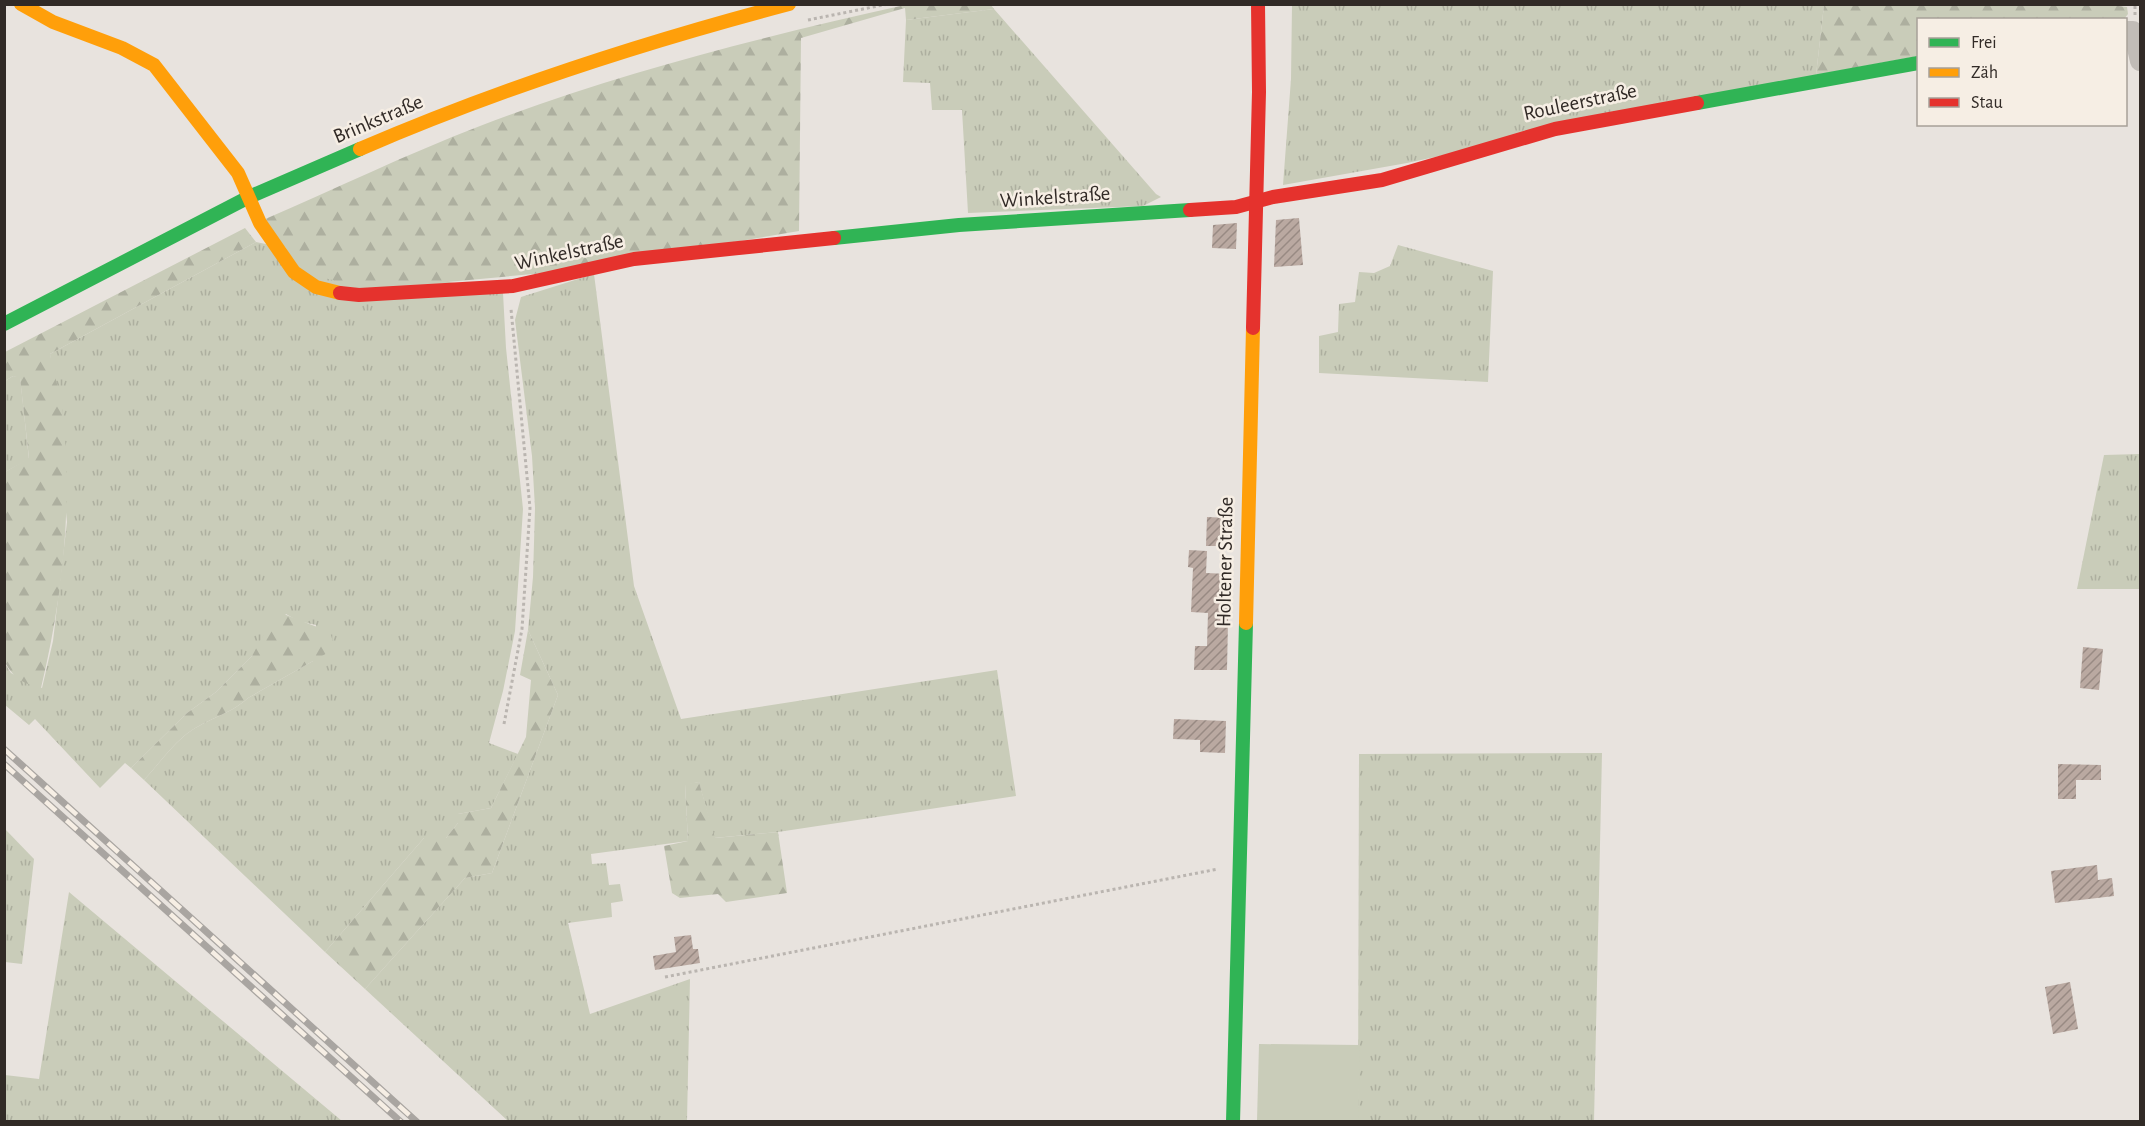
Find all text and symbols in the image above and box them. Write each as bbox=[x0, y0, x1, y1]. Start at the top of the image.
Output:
legend bbox=[1917, 18, 2127, 126]
text: Frei bbox=[1971, 34, 1997, 52]
text: Zäh bbox=[1971, 64, 1998, 82]
street label: Rouleerstraße bbox=[1521, 80, 1639, 124]
street label: Brinkstraße bbox=[330, 91, 426, 147]
text: Stau bbox=[1971, 94, 2003, 112]
street label: Winkelstraße bbox=[999, 183, 1111, 211]
street label: Winkelstraße bbox=[513, 230, 625, 274]
street label: Holtener Straße bbox=[1213, 497, 1237, 627]

